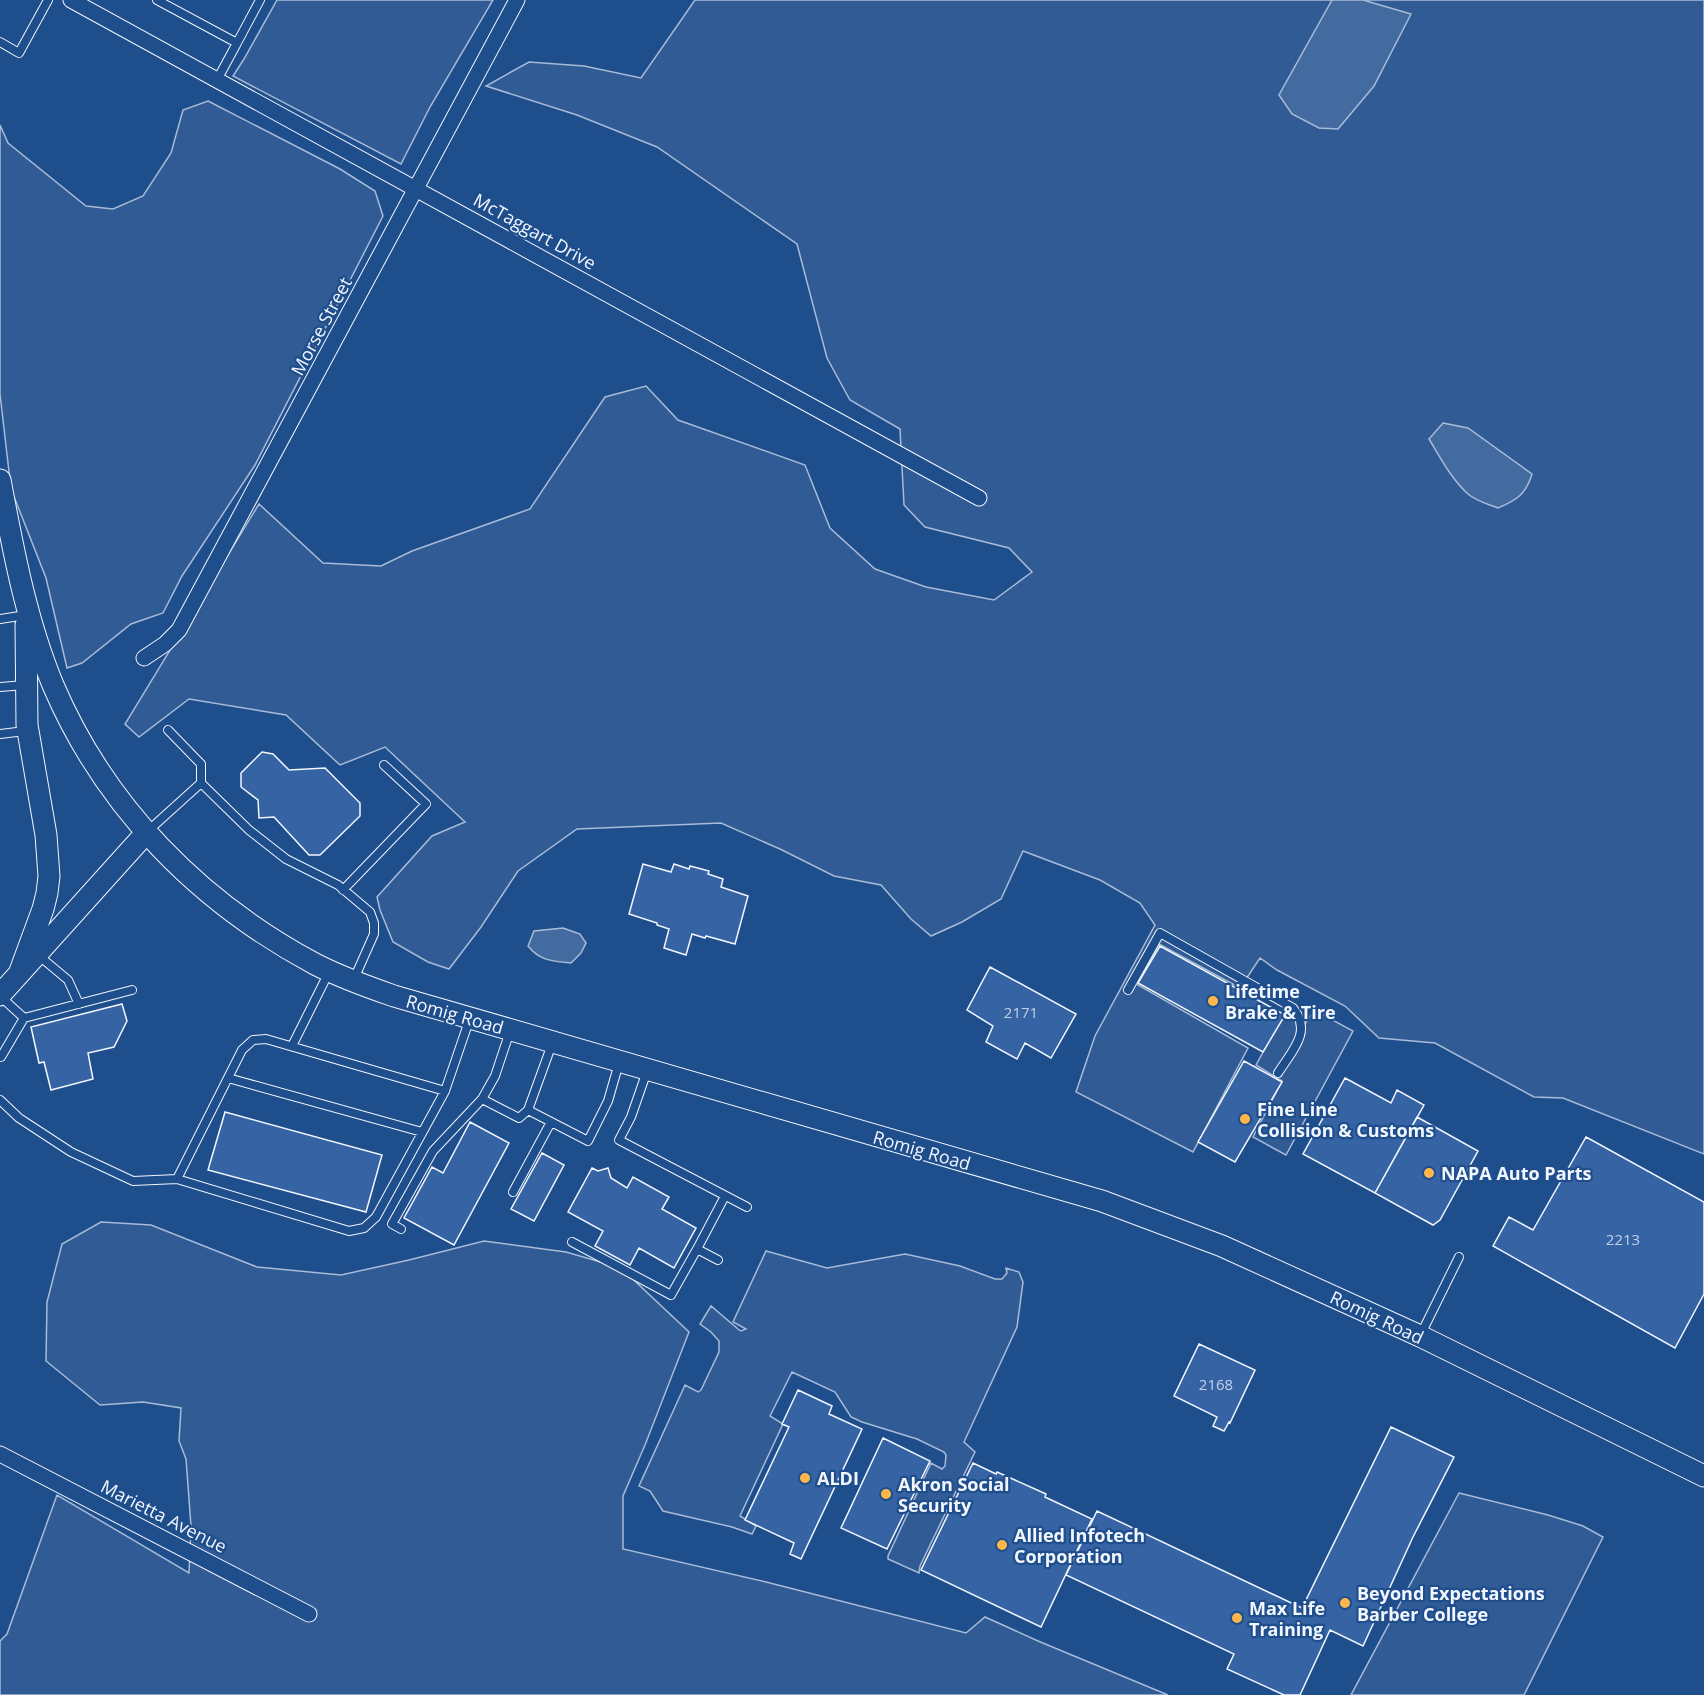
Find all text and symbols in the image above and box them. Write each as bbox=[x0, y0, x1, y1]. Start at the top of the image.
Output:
street label: McTaggart Drive bbox=[469, 187, 601, 275]
street label: Morse Street bbox=[285, 273, 357, 379]
place label: Lifetime Brake & Tire bbox=[1225, 979, 1336, 1024]
street label: Romig Road bbox=[403, 989, 507, 1039]
marker: Lifetime Brake & Tire bbox=[1206, 994, 1220, 1008]
house number: 2171 bbox=[1004, 1002, 1038, 1022]
place label: Fine Line Collision & Customs bbox=[1257, 1097, 1434, 1142]
marker: Fine Line Collision & Customs bbox=[1238, 1112, 1252, 1126]
street label: Romig Road bbox=[870, 1125, 974, 1175]
place label: NAPA Auto Parts bbox=[1441, 1161, 1591, 1185]
marker: NAPA Auto Parts bbox=[1422, 1166, 1436, 1180]
house number: 2213 bbox=[1606, 1229, 1640, 1249]
street label: Romig Road bbox=[1326, 1285, 1428, 1349]
house number: 2168 bbox=[1199, 1374, 1233, 1394]
place label: ALDI bbox=[817, 1466, 859, 1490]
marker: ALDI bbox=[798, 1471, 812, 1485]
place label: Akron Social Security bbox=[898, 1472, 1010, 1517]
street label: Marietta Avenue bbox=[97, 1474, 231, 1558]
marker: Akron Social Security bbox=[879, 1487, 893, 1501]
place label: Allied Infotech Corporation bbox=[1014, 1523, 1145, 1568]
marker: Allied Infotech Corporation bbox=[995, 1538, 1009, 1552]
place label: Beyond Expectations Barber College bbox=[1357, 1581, 1545, 1626]
place label: Max Life Training bbox=[1249, 1596, 1325, 1641]
marker: Beyond Expectations Barber College bbox=[1338, 1596, 1352, 1610]
marker: Max Life Training bbox=[1230, 1611, 1244, 1625]

